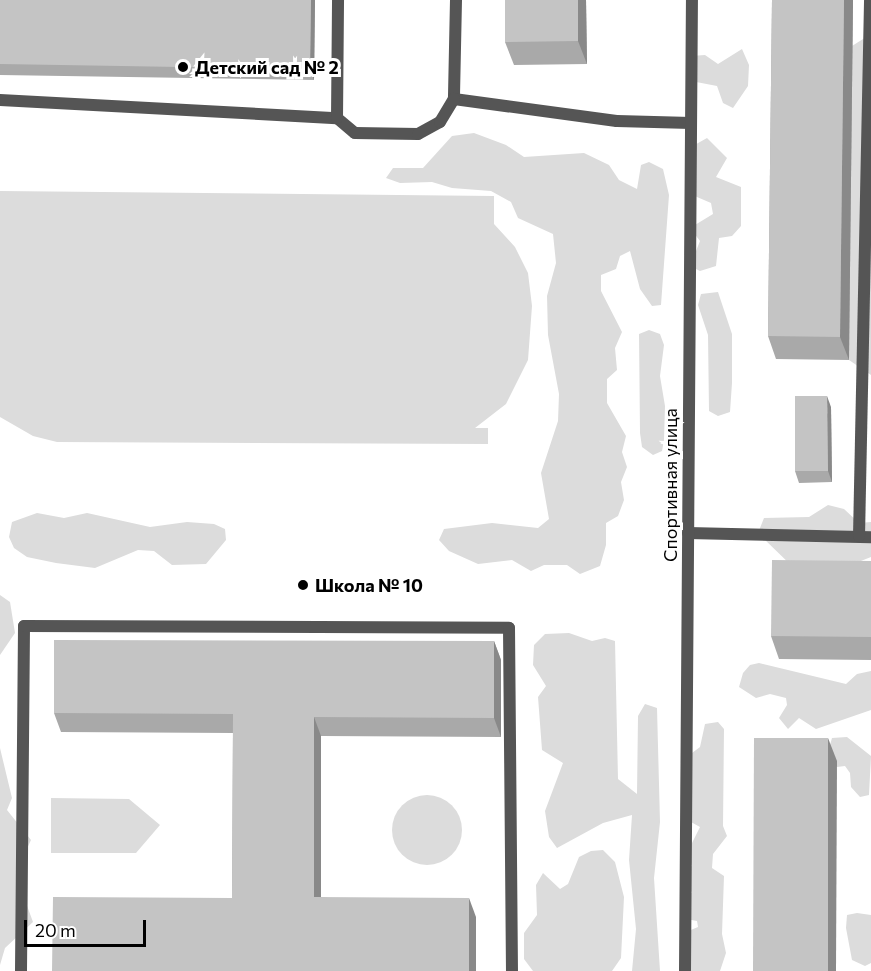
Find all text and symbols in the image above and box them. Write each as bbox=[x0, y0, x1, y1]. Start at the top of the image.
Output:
place label: Детский сад № 2 bbox=[195, 56, 339, 78]
marker: Детский сад № 2 bbox=[176, 60, 190, 74]
street label: Спортивная улица bbox=[659, 408, 681, 562]
place label: Школа № 10 bbox=[315, 574, 423, 596]
marker: Школа № 10 bbox=[296, 578, 310, 592]
scale bar bbox=[27, 908, 148, 946]
text: 20 m bbox=[35, 919, 76, 941]

